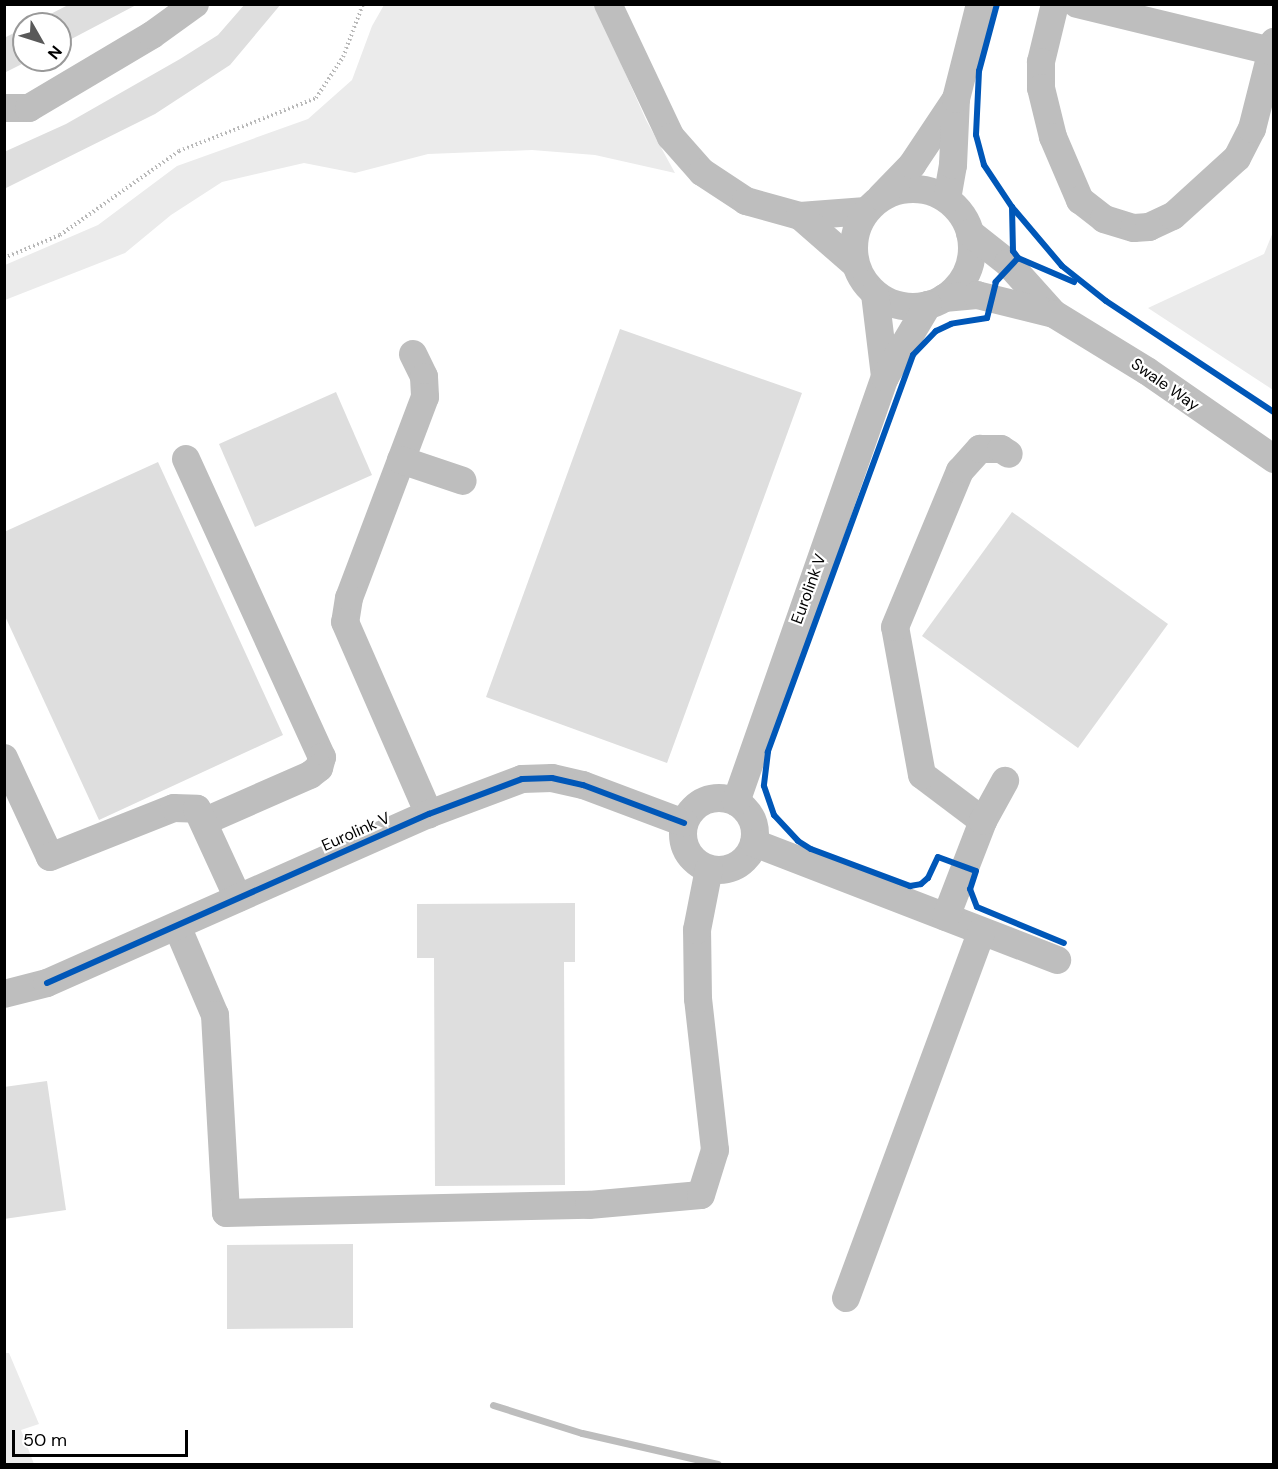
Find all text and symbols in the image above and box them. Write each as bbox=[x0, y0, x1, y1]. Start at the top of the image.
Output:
north arrow bbox=[12, 12, 72, 72]
text: N bbox=[43, 41, 67, 64]
street label: Swale Way bbox=[1127, 355, 1203, 415]
street label: Eurolink V bbox=[788, 551, 830, 627]
street label: Eurolink V bbox=[319, 808, 393, 856]
scale bar bbox=[15, 1418, 190, 1456]
text: 50 m bbox=[23, 1428, 67, 1452]

